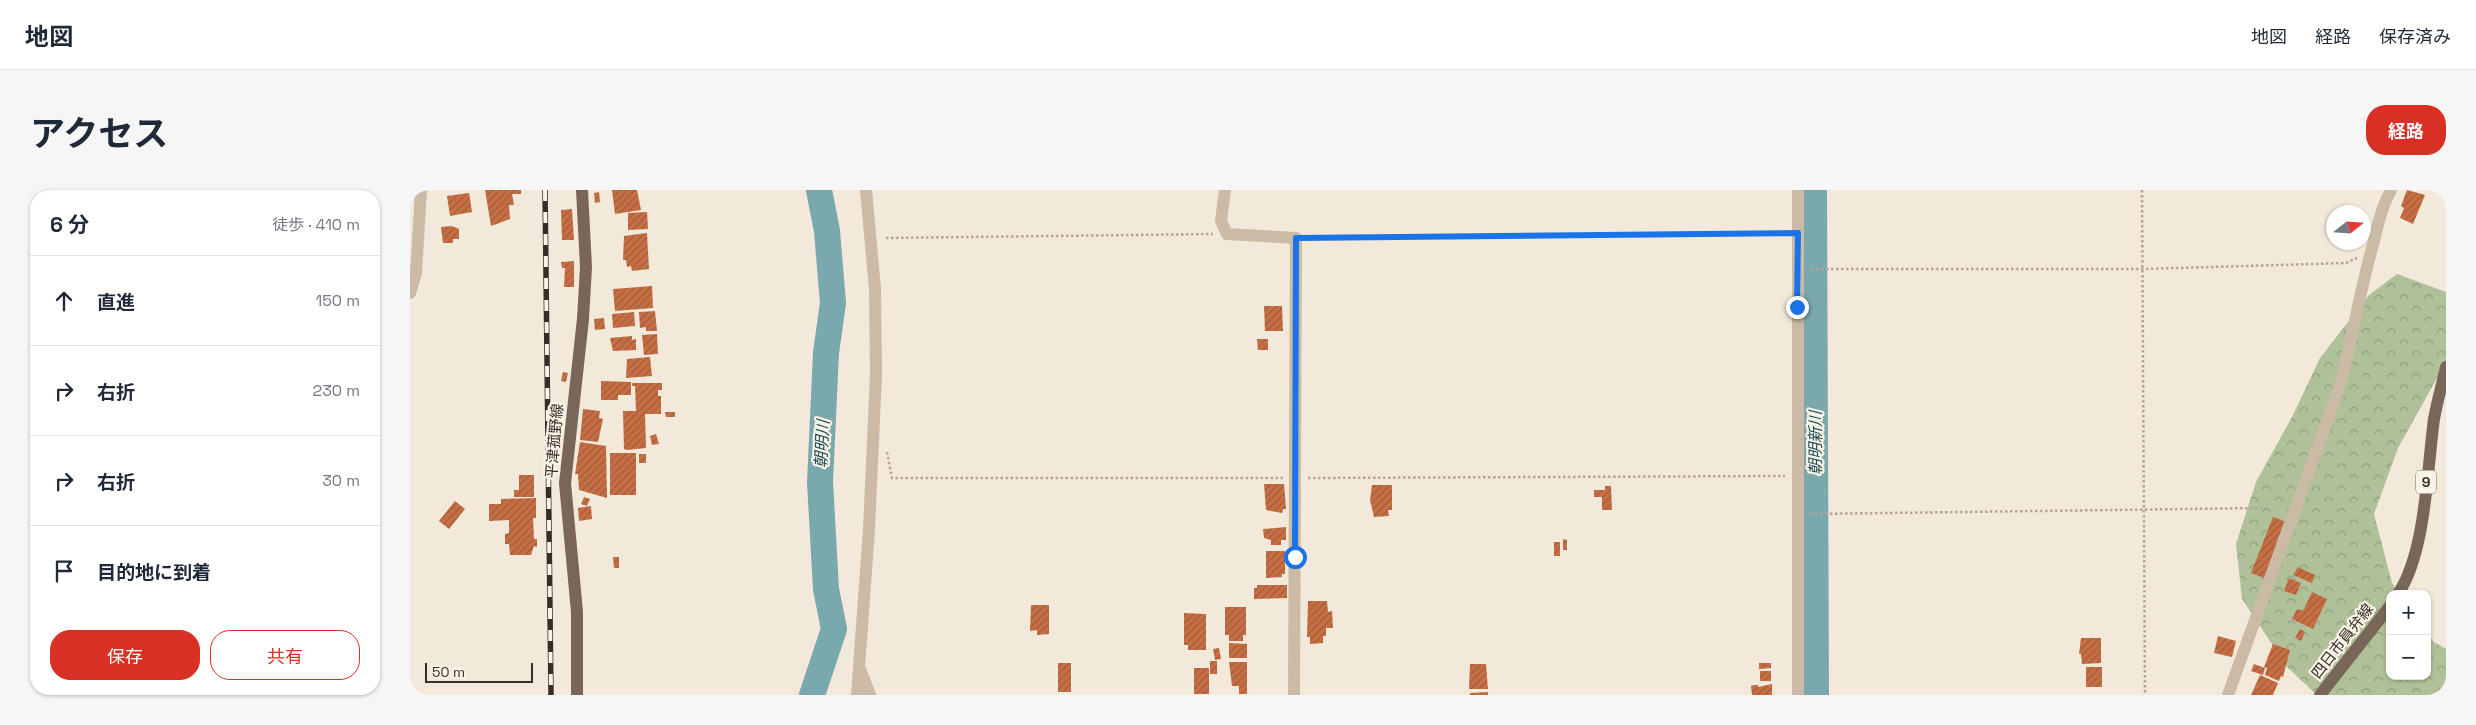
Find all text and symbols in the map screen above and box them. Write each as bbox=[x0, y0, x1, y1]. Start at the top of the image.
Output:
text: 地図 bbox=[25, 21, 73, 52]
text: 地図 bbox=[2251, 25, 2287, 48]
text: 経路 bbox=[2315, 25, 2351, 48]
text: 保存済み bbox=[2379, 25, 2451, 48]
button: 経路 bbox=[2366, 105, 2446, 155]
text: アクセス bbox=[30, 112, 168, 156]
north arrow bbox=[2326, 205, 2371, 250]
text: 6 分 bbox=[50, 211, 89, 238]
text: 徒歩 · 410 m bbox=[272, 214, 360, 235]
icon: ahead bbox=[50, 287, 78, 315]
text: 直進 bbox=[97, 290, 135, 315]
text: 150 m bbox=[316, 290, 360, 311]
route end bbox=[1786, 296, 1809, 319]
icon: right bbox=[50, 377, 78, 405]
text: 右折 bbox=[97, 380, 135, 405]
text: 230 m bbox=[313, 380, 360, 401]
street label: 平津菰野線 bbox=[541, 403, 567, 479]
water label: 朝明新川 bbox=[1805, 409, 1826, 475]
water label: 朝明川 bbox=[810, 417, 834, 469]
icon: right bbox=[50, 467, 78, 495]
text: 右折 bbox=[97, 470, 135, 495]
text: 30 m bbox=[322, 470, 360, 491]
road number: 9 bbox=[2416, 470, 2436, 494]
route start bbox=[1284, 546, 1307, 569]
icon: arrive bbox=[50, 557, 78, 585]
text: 目的地に到着 bbox=[97, 560, 211, 585]
map controls bbox=[2386, 590, 2431, 680]
button: + bbox=[2386, 590, 2431, 635]
street label: 四日市員弁線 bbox=[2307, 600, 2377, 682]
button: 保存 bbox=[50, 630, 200, 680]
button: 共有 bbox=[210, 630, 360, 680]
button: − bbox=[2386, 635, 2431, 680]
scale bar bbox=[425, 660, 532, 683]
text: 50 m bbox=[432, 663, 465, 681]

